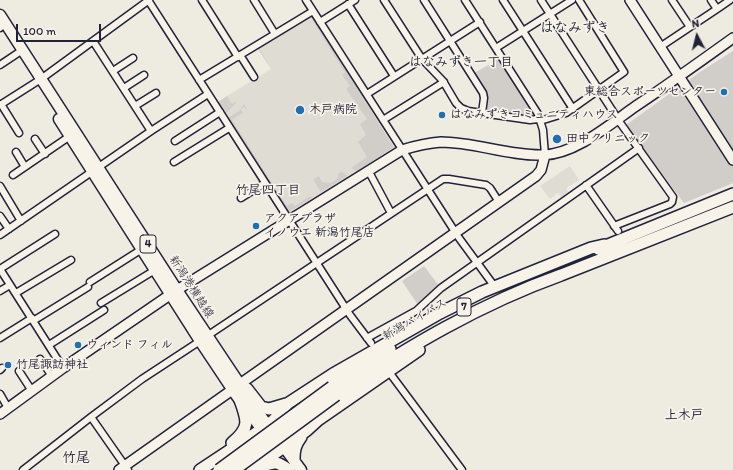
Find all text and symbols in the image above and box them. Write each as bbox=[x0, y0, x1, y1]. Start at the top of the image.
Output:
scale bar bbox=[18, 16, 103, 42]
north arrow bbox=[677, 16, 717, 56]
text: N bbox=[691, 17, 700, 30]
district label: はなみずき bbox=[540, 20, 610, 36]
text: 100 m bbox=[23, 24, 56, 38]
district label: はなみずき一丁目 bbox=[409, 55, 513, 71]
place label: 東総合スポーツセンター bbox=[584, 85, 716, 99]
marker: 東総合スポーツセンター bbox=[719, 87, 729, 97]
place label: 木戸病院 bbox=[309, 103, 357, 117]
marker: 木戸病院 bbox=[294, 104, 306, 116]
place label: はなみずきコミュニティハウス bbox=[450, 108, 618, 122]
marker: はなみずきコミュニティハウス bbox=[437, 110, 447, 120]
place label: 田中クリニック bbox=[566, 132, 650, 146]
marker: 田中クリニック bbox=[551, 133, 563, 145]
district label: 竹尾四丁目 bbox=[236, 183, 300, 199]
place label: アクアプラザ イノウエ 新潟竹尾店 bbox=[264, 212, 375, 240]
marker: アクアプラザ イノウエ 新潟竹尾店 bbox=[251, 221, 261, 231]
road number: 4 bbox=[140, 235, 156, 253]
street label: 新潟港横越線 bbox=[165, 253, 217, 321]
street label: 新潟バイパス bbox=[380, 296, 450, 344]
road number: 7 bbox=[457, 298, 471, 316]
place label: ウィンド フィル bbox=[86, 338, 173, 352]
marker: ウィンド フィル bbox=[73, 340, 83, 350]
place label: 竹尾諏訪神社 bbox=[16, 358, 88, 372]
marker: 竹尾諏訪神社 bbox=[3, 360, 13, 370]
district label: 上木戸 bbox=[665, 408, 703, 424]
district label: 竹尾 bbox=[62, 450, 90, 466]

